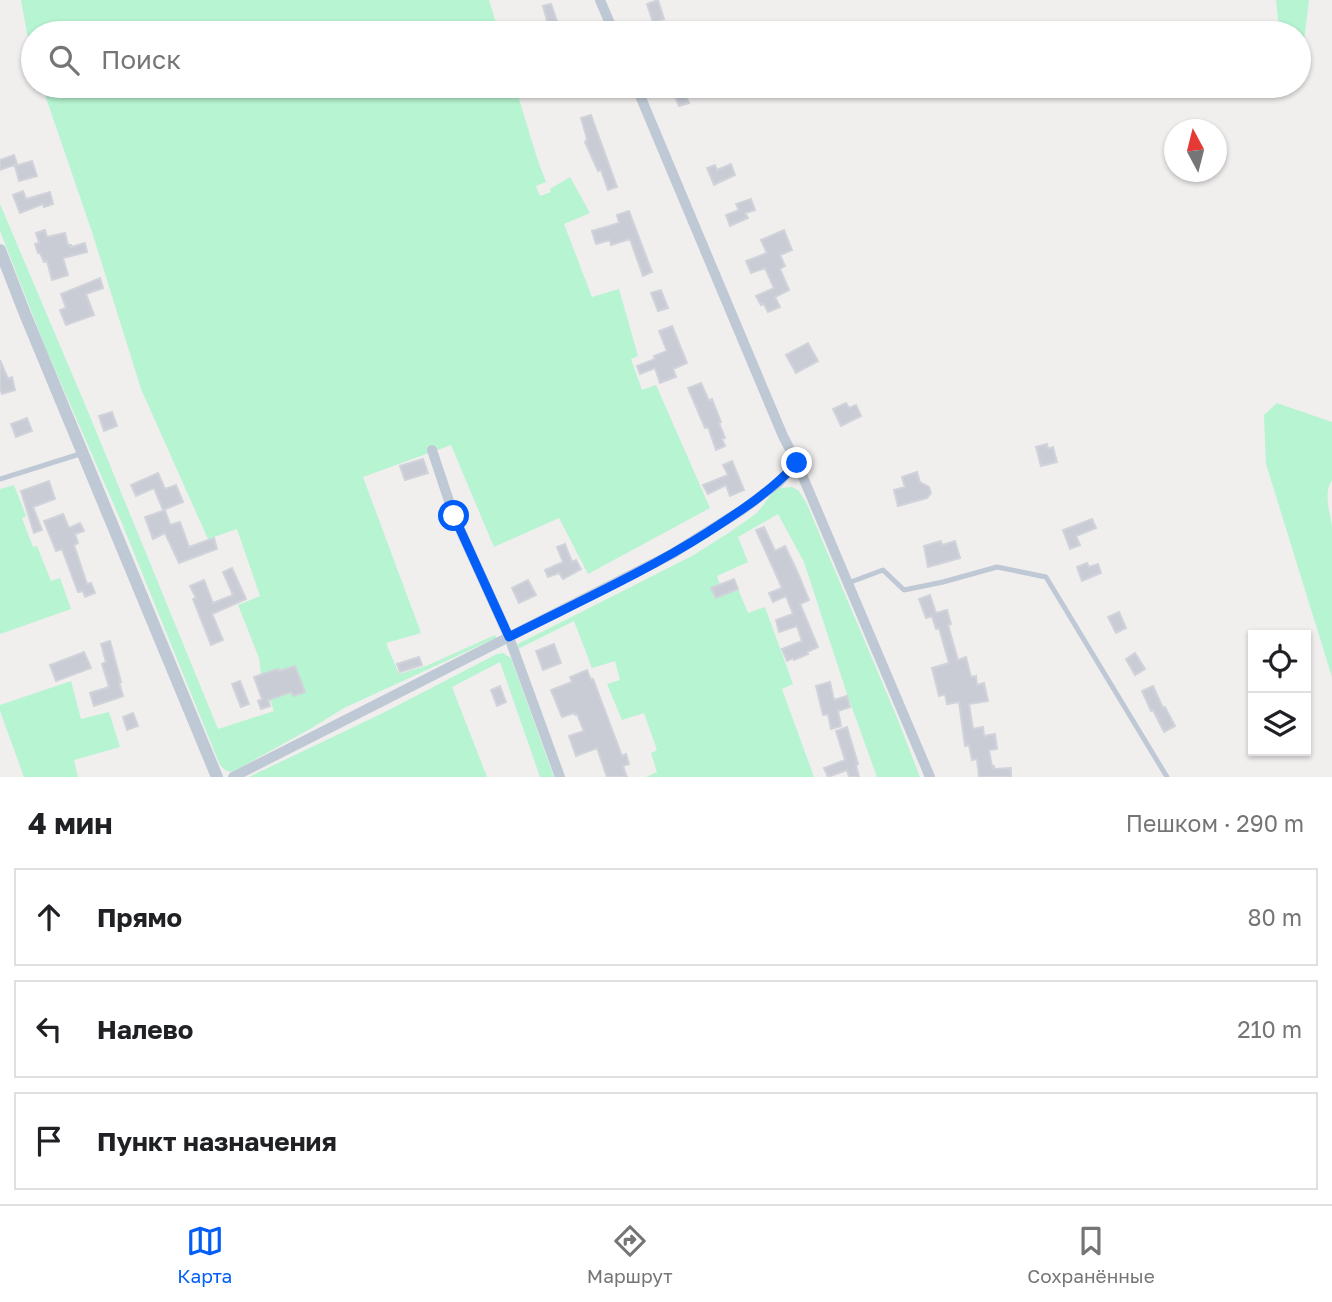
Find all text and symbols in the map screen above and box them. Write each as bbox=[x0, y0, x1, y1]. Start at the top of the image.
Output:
search box bbox=[21, 21, 1311, 98]
icon: search bbox=[45, 41, 83, 79]
text: Поиск bbox=[101, 44, 181, 75]
north arrow bbox=[1164, 119, 1227, 182]
route end bbox=[781, 447, 812, 478]
route start bbox=[438, 500, 469, 531]
map controls bbox=[1248, 630, 1311, 756]
button: locate bbox=[1248, 630, 1311, 693]
button: layers bbox=[1248, 693, 1311, 756]
text: 4 мин bbox=[28, 805, 112, 841]
text: Пешком · 290 m bbox=[1126, 809, 1304, 837]
icon: ahead bbox=[30, 898, 68, 936]
text: Прямо bbox=[97, 902, 182, 933]
text: 80 m bbox=[1248, 903, 1302, 931]
icon: left bbox=[30, 1010, 68, 1048]
text: Налево bbox=[97, 1014, 193, 1045]
text: 210 m bbox=[1237, 1015, 1302, 1043]
icon: arrive bbox=[30, 1122, 68, 1160]
text: Пункт назначения bbox=[97, 1126, 337, 1157]
tab: Карта bbox=[177, 1222, 232, 1287]
tab: Маршрут bbox=[587, 1222, 673, 1287]
tab: Сохранённые bbox=[1027, 1222, 1155, 1287]

